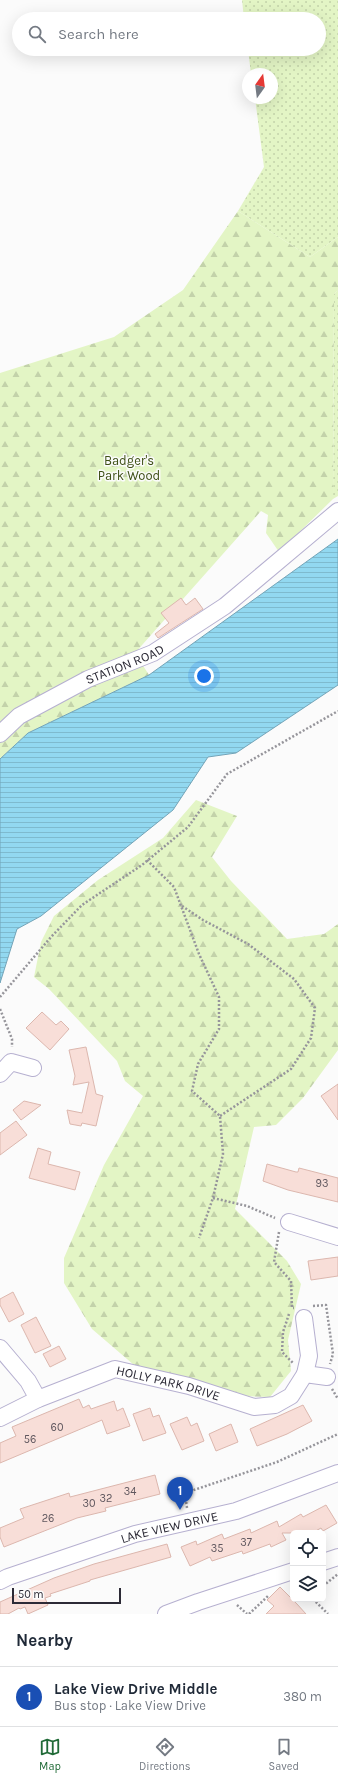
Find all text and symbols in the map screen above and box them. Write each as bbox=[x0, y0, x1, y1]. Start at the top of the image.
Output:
search box bbox=[12, 12, 326, 56]
icon: search bbox=[26, 23, 48, 45]
text: Search here bbox=[58, 25, 139, 43]
north arrow bbox=[242, 68, 278, 104]
park label: Badger's Park Wood bbox=[98, 453, 160, 483]
street label: STATION ROAD bbox=[83, 641, 167, 687]
your location bbox=[194, 666, 214, 686]
house number: 93 bbox=[316, 1177, 328, 1190]
street label: HOLLY PARK DRIVE bbox=[115, 1363, 222, 1404]
house number: 60 bbox=[51, 1421, 63, 1434]
house number: 56 bbox=[24, 1433, 36, 1446]
pin: 1 bbox=[167, 1477, 193, 1510]
house number: 34 bbox=[124, 1485, 136, 1498]
house number: 32 bbox=[100, 1492, 112, 1505]
house number: 30 bbox=[82, 1497, 96, 1510]
street label: LAKE VIEW DRIVE bbox=[119, 1508, 219, 1546]
house number: 26 bbox=[42, 1512, 54, 1525]
map controls bbox=[290, 1530, 326, 1602]
button: locate bbox=[290, 1530, 326, 1566]
house number: 37 bbox=[240, 1536, 252, 1549]
house number: 35 bbox=[211, 1542, 223, 1555]
button: layers bbox=[290, 1566, 326, 1602]
scale bar bbox=[12, 1586, 121, 1605]
text: 50 m bbox=[18, 1588, 44, 1601]
text: Nearby bbox=[16, 1630, 73, 1650]
text: Lake View Drive Middle bbox=[54, 1680, 217, 1698]
text: 1 bbox=[27, 1689, 31, 1704]
text: 380 m bbox=[283, 1689, 322, 1704]
text: Bus stop · Lake View Drive bbox=[54, 1698, 206, 1713]
tab: Map bbox=[39, 1736, 61, 1773]
tab: Directions bbox=[139, 1736, 191, 1773]
tab: Saved bbox=[269, 1736, 299, 1773]

